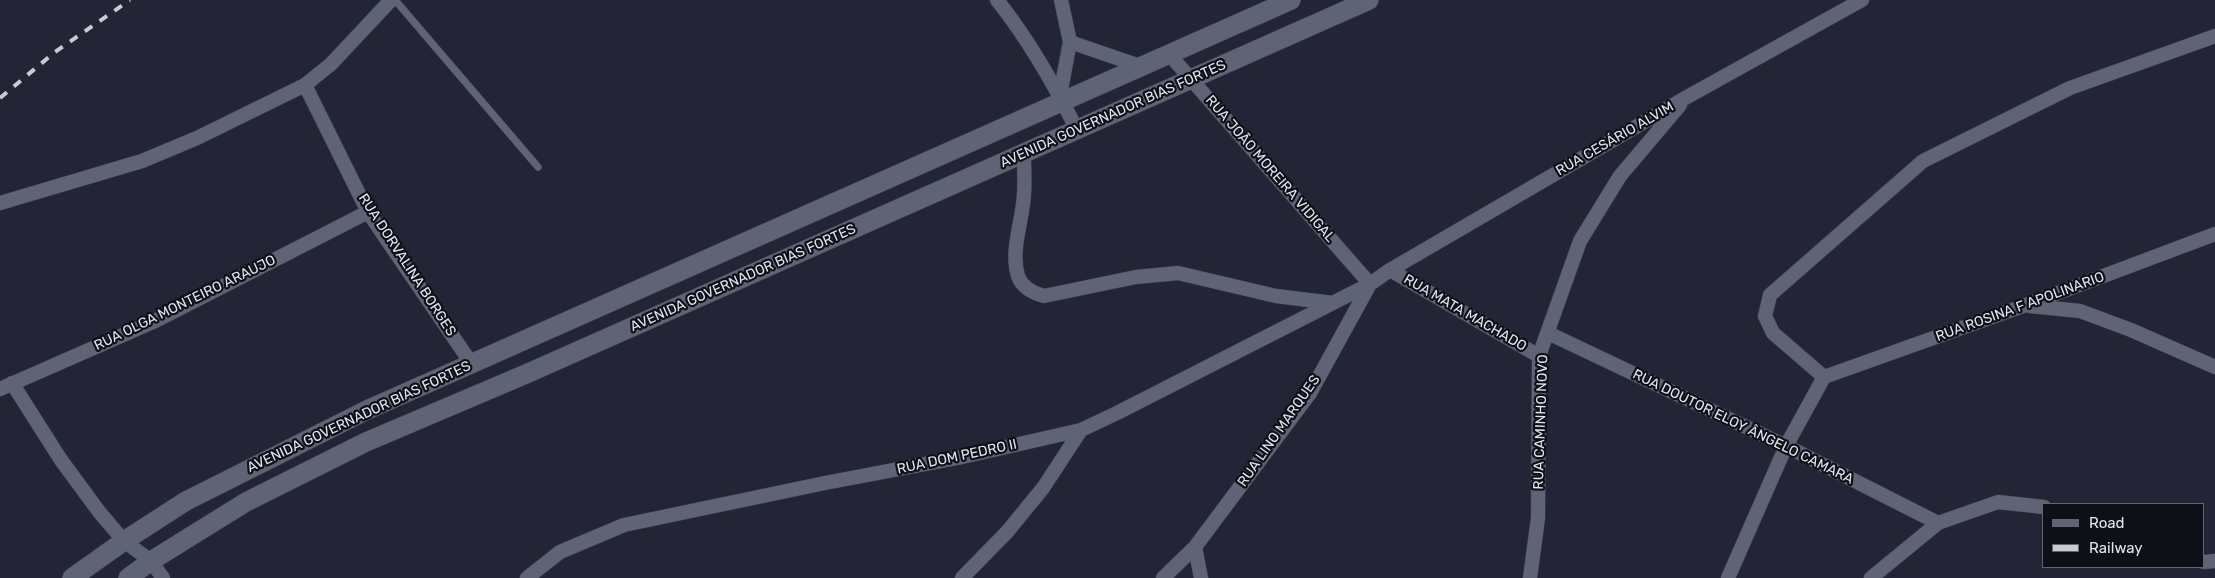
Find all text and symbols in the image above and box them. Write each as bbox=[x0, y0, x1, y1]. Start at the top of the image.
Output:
street label: AVENIDA GOVERNADOR BIAS FORTES bbox=[998, 56, 1228, 172]
street label: RUA JOÃO MOREIRA VIDIGAL bbox=[1202, 92, 1338, 246]
street label: RUA CESÁRIO ALVIM bbox=[1553, 98, 1677, 180]
street label: RUA DORVALINA BORGES bbox=[355, 191, 459, 339]
street label: AVENIDA GOVERNADOR BIAS FORTES bbox=[628, 220, 858, 336]
street label: RUA OLGA MONTEIRO ARAUJO bbox=[92, 252, 278, 354]
street label: RUA ROSINA F APOLINARIO bbox=[1933, 269, 2107, 345]
street label: RUA MATA MACHADO bbox=[1401, 271, 1529, 355]
street label: RUA CAMINHO NOVO bbox=[1530, 354, 1552, 490]
street label: AVENIDA GOVERNADOR BIAS FORTES bbox=[244, 358, 474, 476]
street label: RUA DOUTOR ELOY ÂNGELO CAMARA bbox=[1630, 366, 1856, 488]
street label: RUA LINO MARQUES bbox=[1234, 372, 1324, 490]
street label: RUA DOM PEDRO II bbox=[896, 436, 1018, 478]
legend bbox=[2042, 503, 2205, 568]
text: Road bbox=[2089, 514, 2125, 532]
text: Railway bbox=[2089, 539, 2143, 557]

